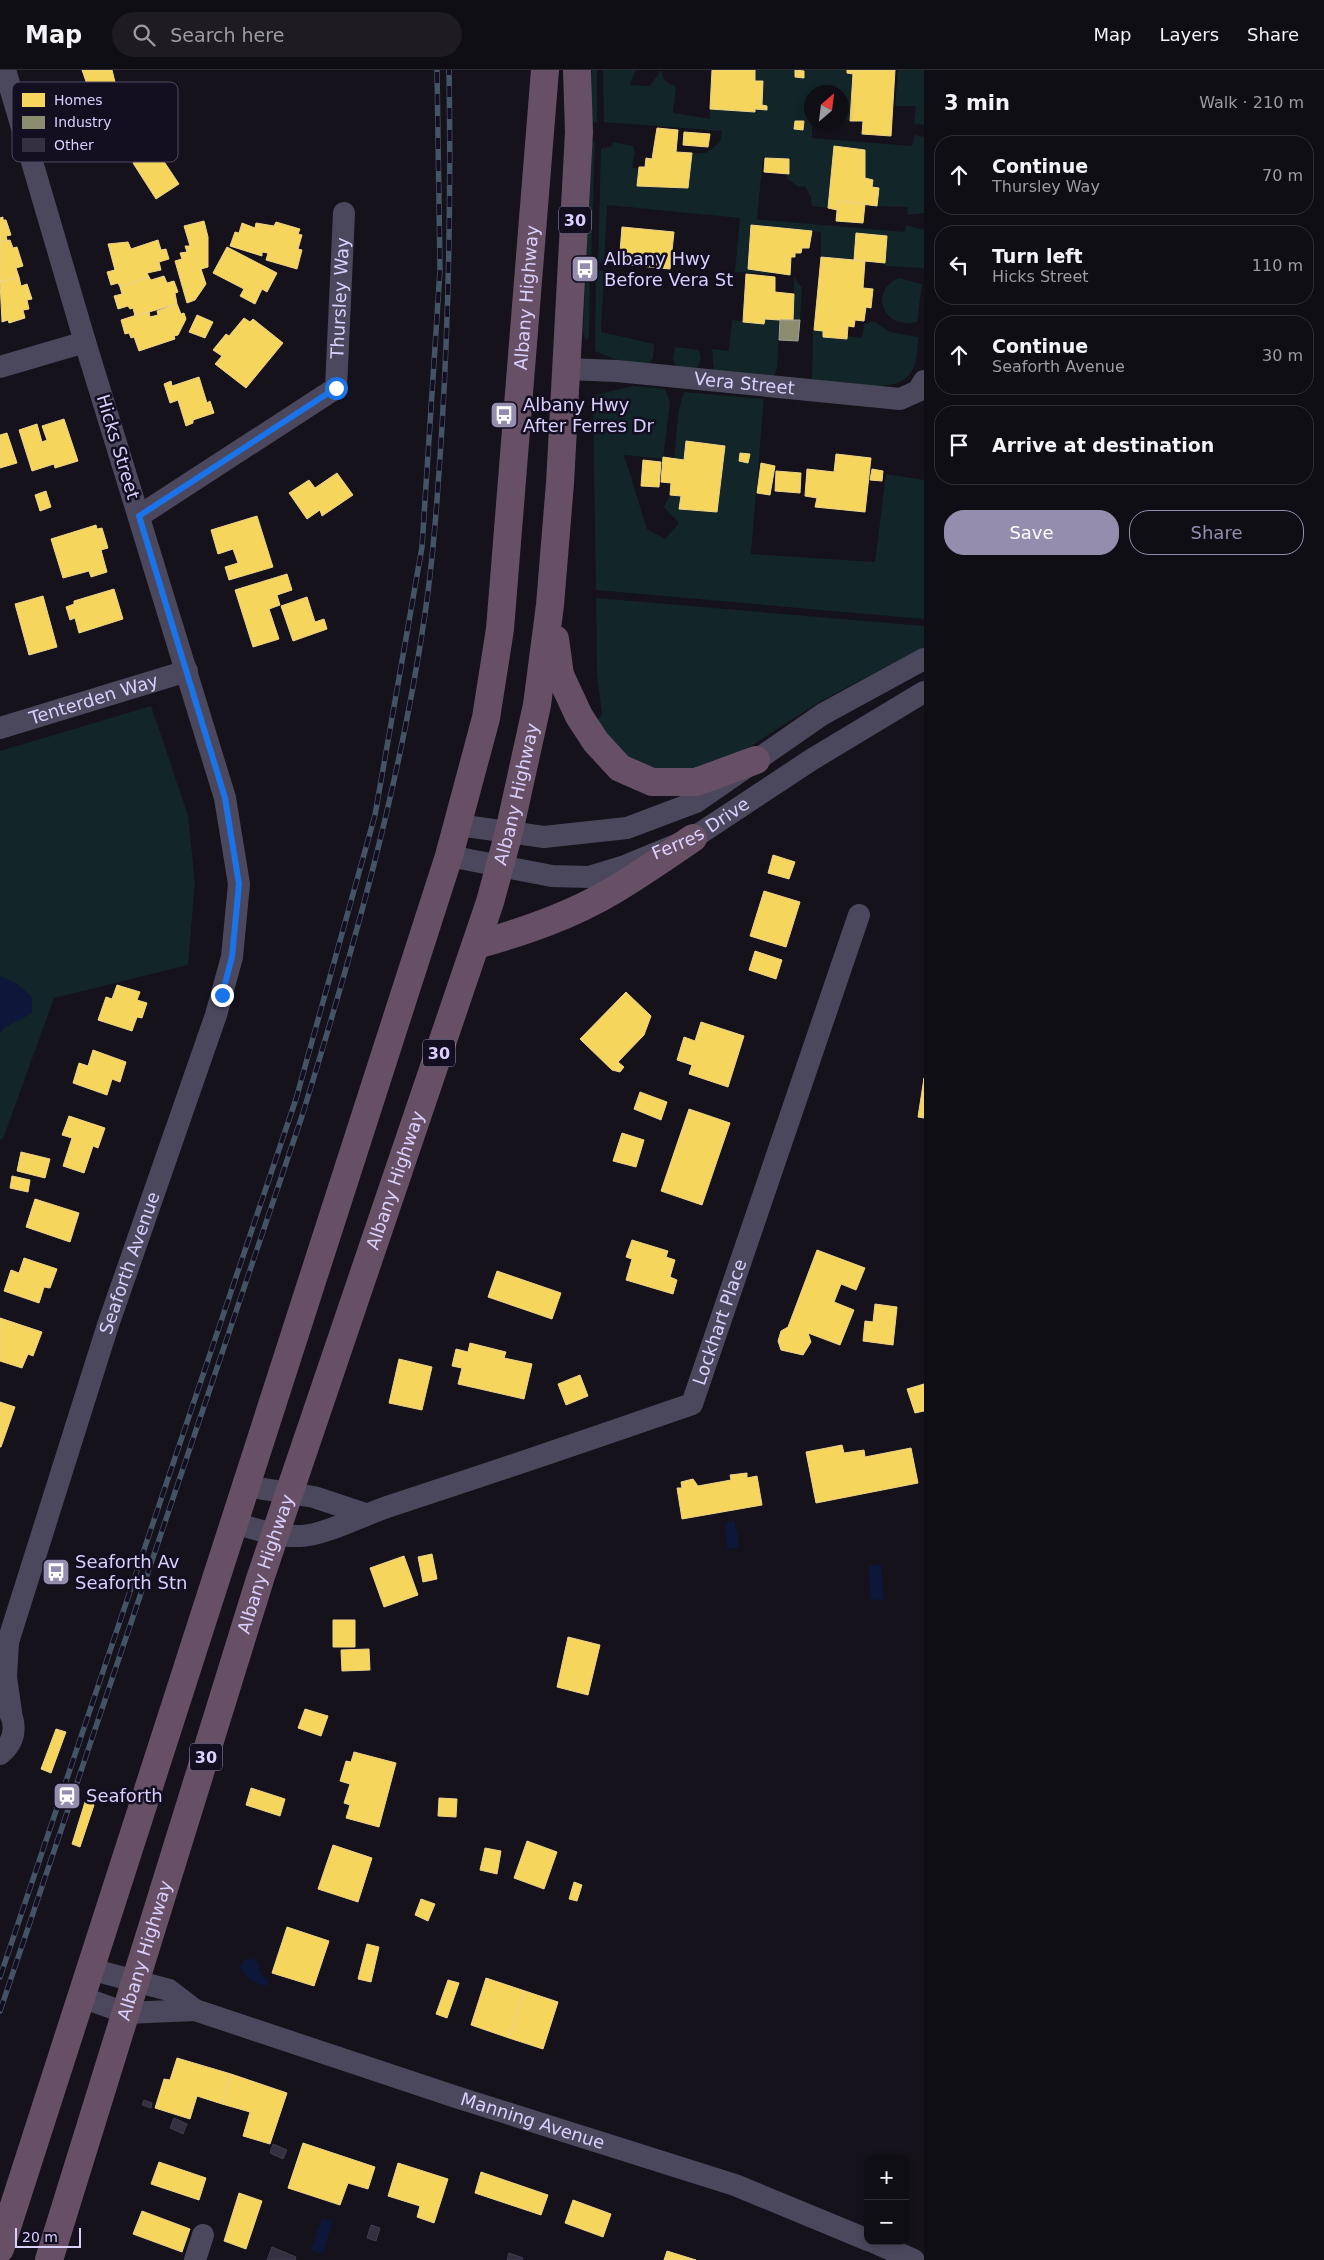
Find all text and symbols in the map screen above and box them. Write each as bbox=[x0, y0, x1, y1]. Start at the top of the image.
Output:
search box bbox=[112, 12, 462, 57]
text: Map bbox=[25, 21, 82, 49]
icon: search bbox=[130, 21, 158, 49]
text: Search here bbox=[170, 24, 284, 46]
text: Map bbox=[1093, 24, 1131, 45]
text: Layers bbox=[1159, 24, 1219, 45]
text: Share bbox=[1247, 24, 1299, 45]
legend bbox=[12, 82, 178, 162]
north arrow bbox=[804, 85, 849, 130]
text: 3 min bbox=[944, 91, 1010, 115]
text: Homes bbox=[54, 92, 103, 108]
text: Walk · 210 m bbox=[1199, 93, 1304, 112]
text: Industry bbox=[54, 114, 112, 130]
text: Other bbox=[54, 137, 94, 153]
text: Continue bbox=[992, 155, 1088, 177]
icon: ahead bbox=[945, 161, 973, 189]
text: 70 m bbox=[1262, 166, 1303, 185]
text: Thursley Way bbox=[992, 177, 1100, 196]
road number: 30 bbox=[559, 206, 591, 234]
street label: Albany Highway bbox=[510, 224, 543, 371]
street label: Thursley Way bbox=[326, 237, 353, 360]
text: Turn left bbox=[992, 245, 1083, 267]
place label: Albany Hwy Before Vera St bbox=[604, 248, 733, 290]
icon: left bbox=[945, 251, 973, 279]
bus stop icon: Albany Hwy Before Vera St bbox=[570, 254, 600, 284]
text: 110 m bbox=[1252, 256, 1303, 275]
text: Hicks Street bbox=[992, 267, 1089, 286]
text: Continue bbox=[992, 335, 1088, 357]
icon: ahead bbox=[945, 341, 973, 369]
text: 30 m bbox=[1262, 346, 1303, 365]
text: Seaforth Avenue bbox=[992, 357, 1125, 376]
street label: Vera Street bbox=[693, 368, 796, 399]
route start bbox=[325, 377, 348, 400]
street label: Hicks Street bbox=[93, 392, 144, 502]
place label: Albany Hwy After Ferres Dr bbox=[523, 394, 655, 436]
bus stop icon: Albany Hwy After Ferres Dr bbox=[489, 400, 519, 430]
icon: arrive bbox=[945, 431, 973, 459]
text: Arrive at destination bbox=[992, 434, 1214, 456]
button: Save bbox=[944, 510, 1119, 555]
button: Share bbox=[1129, 510, 1304, 555]
street label: Tenterden Way bbox=[26, 669, 161, 729]
street label: Albany Highway bbox=[489, 721, 543, 868]
street label: Ferres Drive bbox=[649, 793, 753, 864]
route end bbox=[211, 984, 234, 1007]
road number: 30 bbox=[423, 1040, 455, 1066]
street label: Albany Highway bbox=[362, 1108, 428, 1252]
street label: Seaforth Avenue bbox=[95, 1189, 164, 1337]
street label: Lockhart Place bbox=[688, 1256, 751, 1388]
street label: Albany Highway bbox=[233, 1491, 298, 1636]
place label: Seaforth Av Seaforth Stn bbox=[75, 1551, 187, 1593]
bus stop icon: Seaforth Av Seaforth Stn bbox=[41, 1557, 71, 1587]
road number: 30 bbox=[190, 1744, 222, 1770]
station icon: Seaforth bbox=[52, 1781, 82, 1811]
place label: Seaforth bbox=[86, 1785, 163, 1806]
street label: Albany Highway bbox=[113, 1877, 176, 2023]
street label: Manning Avenue bbox=[458, 2088, 607, 2153]
map controls bbox=[864, 2155, 909, 2245]
button: + bbox=[864, 2155, 909, 2200]
button: − bbox=[864, 2200, 909, 2245]
scale bar bbox=[15, 2225, 81, 2248]
text: 20 m bbox=[22, 2229, 58, 2245]

